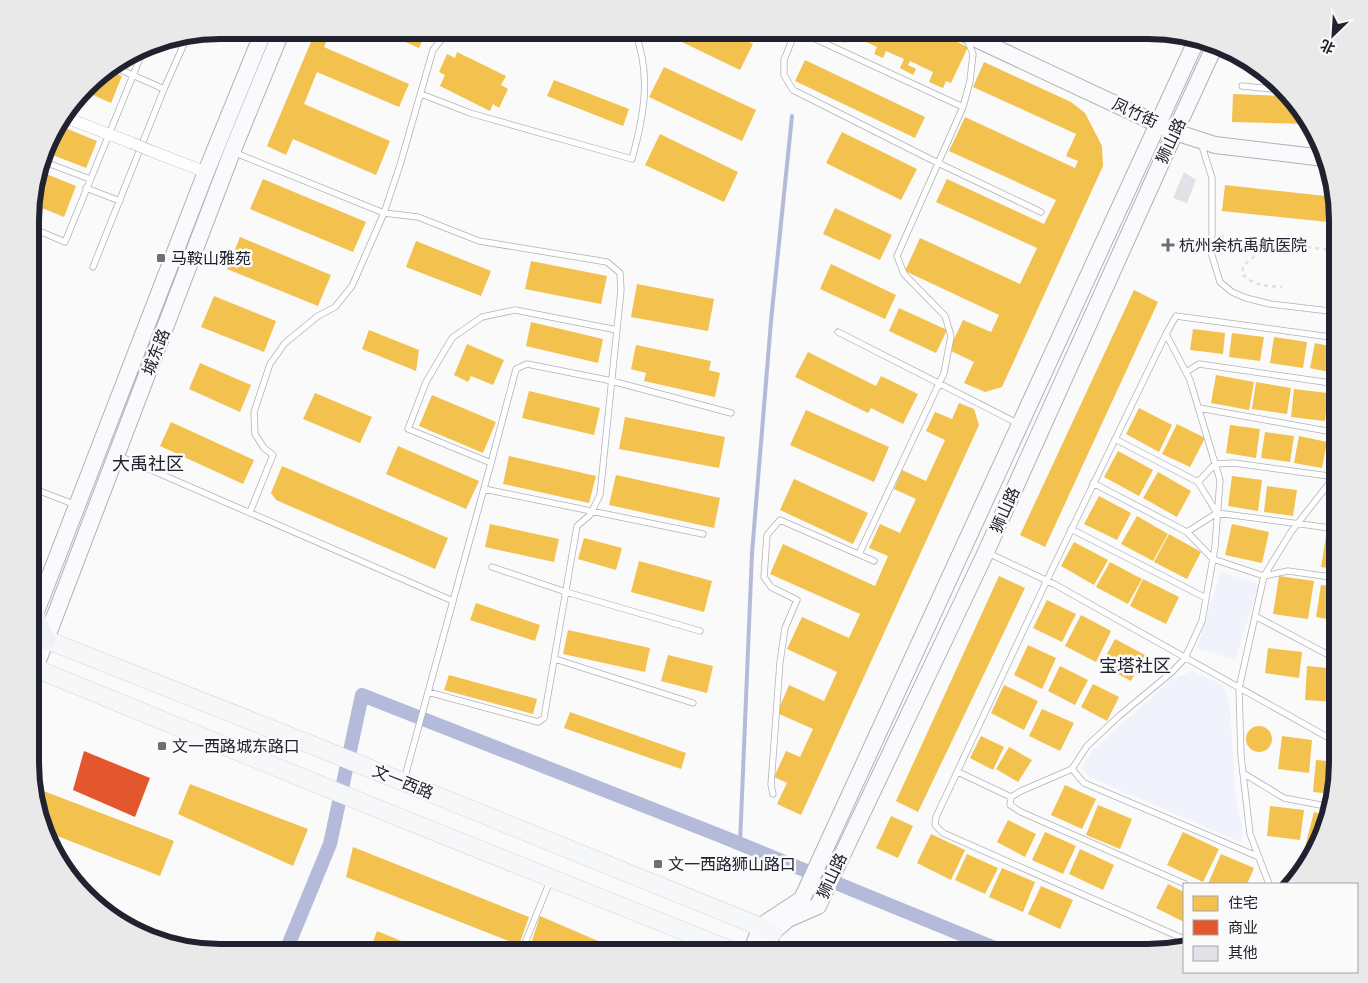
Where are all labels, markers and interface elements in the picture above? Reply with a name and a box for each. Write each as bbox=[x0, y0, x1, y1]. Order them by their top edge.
north arrow bbox=[1308, 10, 1358, 60]
text: 北 bbox=[1318, 37, 1337, 57]
street label: 凤竹街 bbox=[1110, 95, 1160, 131]
street label: 狮山路 bbox=[1153, 116, 1189, 166]
place label: 杭州余杭禹航医院 bbox=[1179, 237, 1307, 254]
marker: 杭州余杭禹航医院 bbox=[1161, 238, 1175, 252]
place label: 马鞍山雅苑 bbox=[171, 250, 251, 267]
marker: 马鞍山雅苑 bbox=[155, 252, 167, 264]
street label: 城东路 bbox=[139, 327, 173, 377]
district label: 大禹社区 bbox=[112, 454, 184, 474]
street label: 狮山路 bbox=[987, 485, 1023, 535]
district label: 宝塔社区 bbox=[1099, 656, 1171, 676]
place label: 文一西路城东路口 bbox=[172, 738, 300, 755]
marker: 文一西路城东路口 bbox=[156, 740, 168, 752]
street label: 文一西路 bbox=[370, 762, 436, 802]
street label: 狮山路 bbox=[814, 851, 850, 901]
place label: 文一西路狮山路口 bbox=[668, 856, 796, 873]
marker: 文一西路狮山路口 bbox=[652, 858, 664, 870]
legend bbox=[1183, 883, 1358, 973]
text: 住宅 bbox=[1228, 894, 1258, 911]
text: 商业 bbox=[1228, 919, 1258, 936]
text: 其他 bbox=[1228, 944, 1258, 961]

